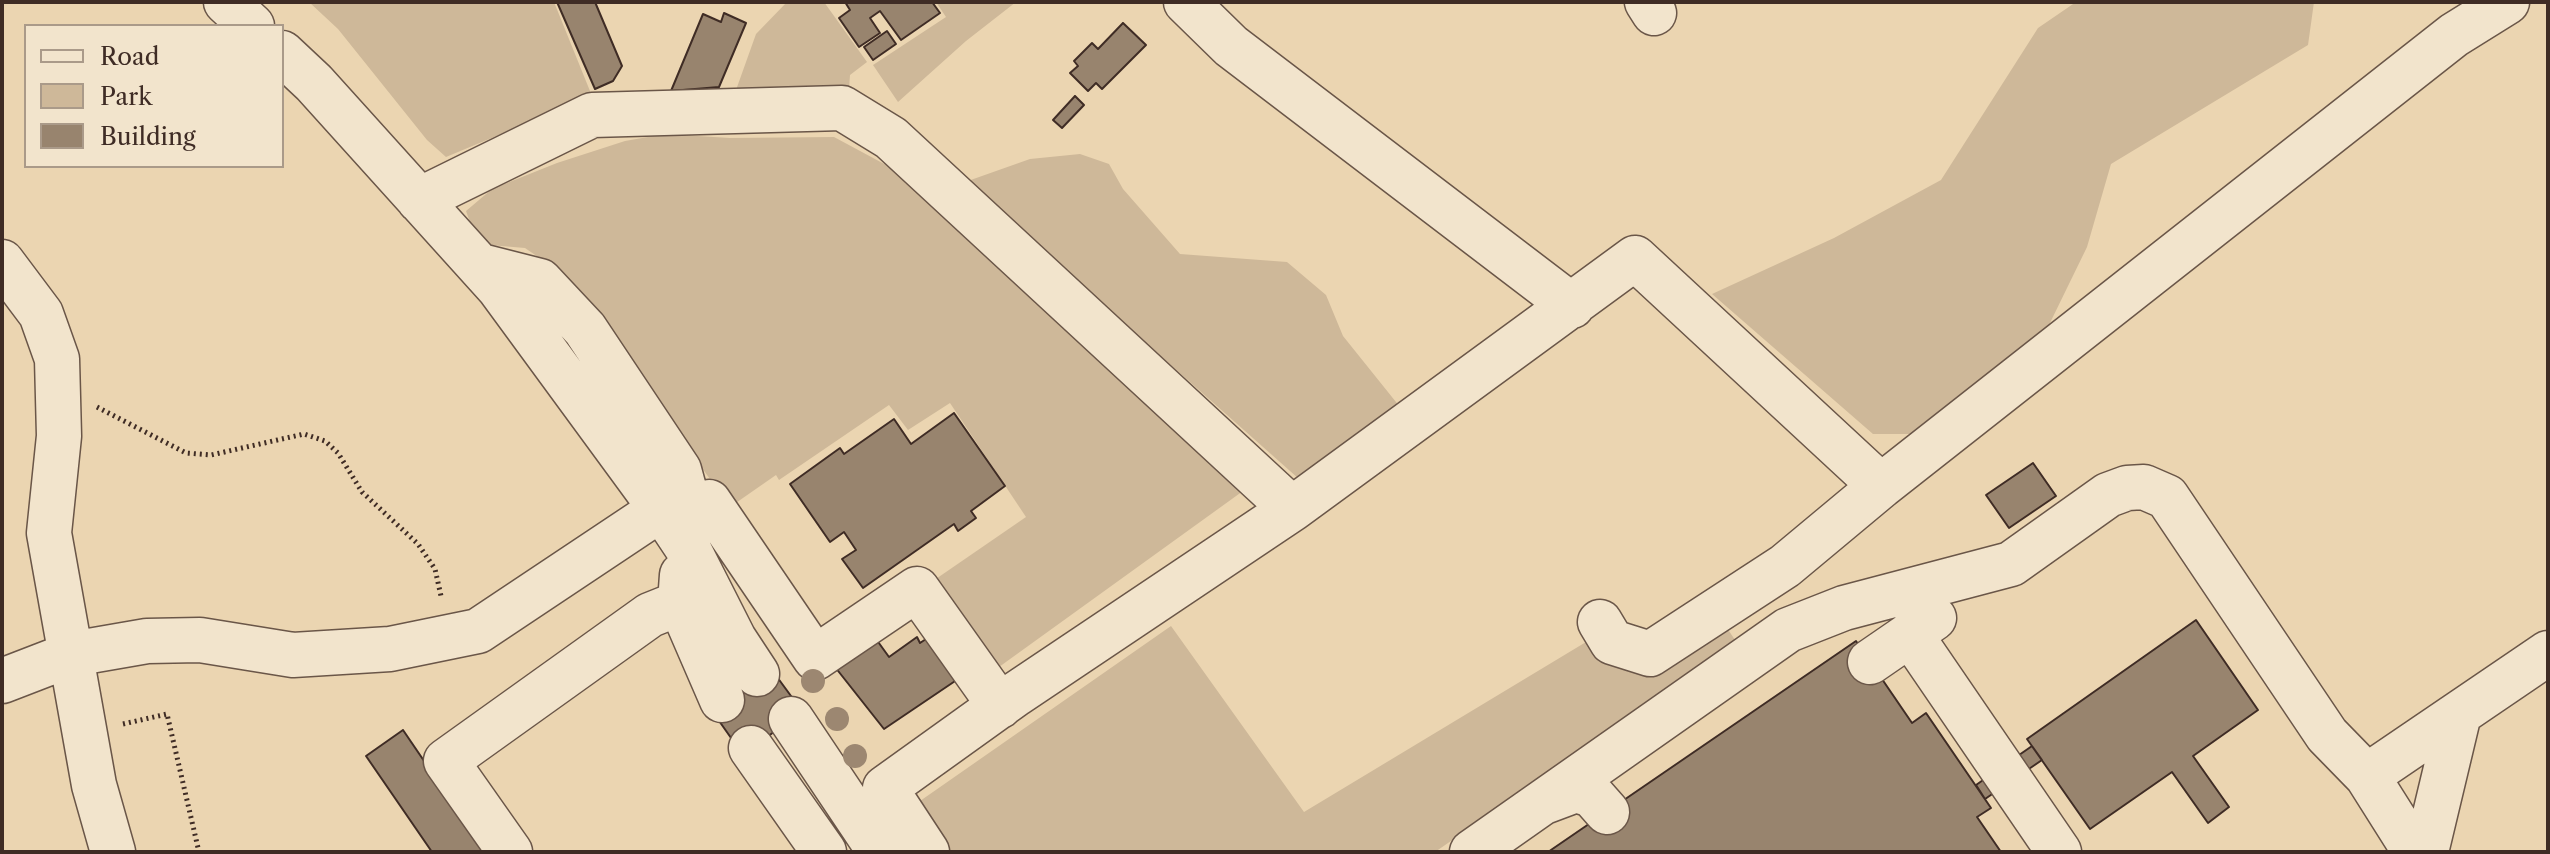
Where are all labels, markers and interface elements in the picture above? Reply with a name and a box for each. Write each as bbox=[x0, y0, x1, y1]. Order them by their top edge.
legend bbox=[24, 24, 284, 168]
text: Road bbox=[100, 42, 159, 71]
text: Park bbox=[100, 82, 152, 111]
text: Building bbox=[100, 122, 196, 151]

